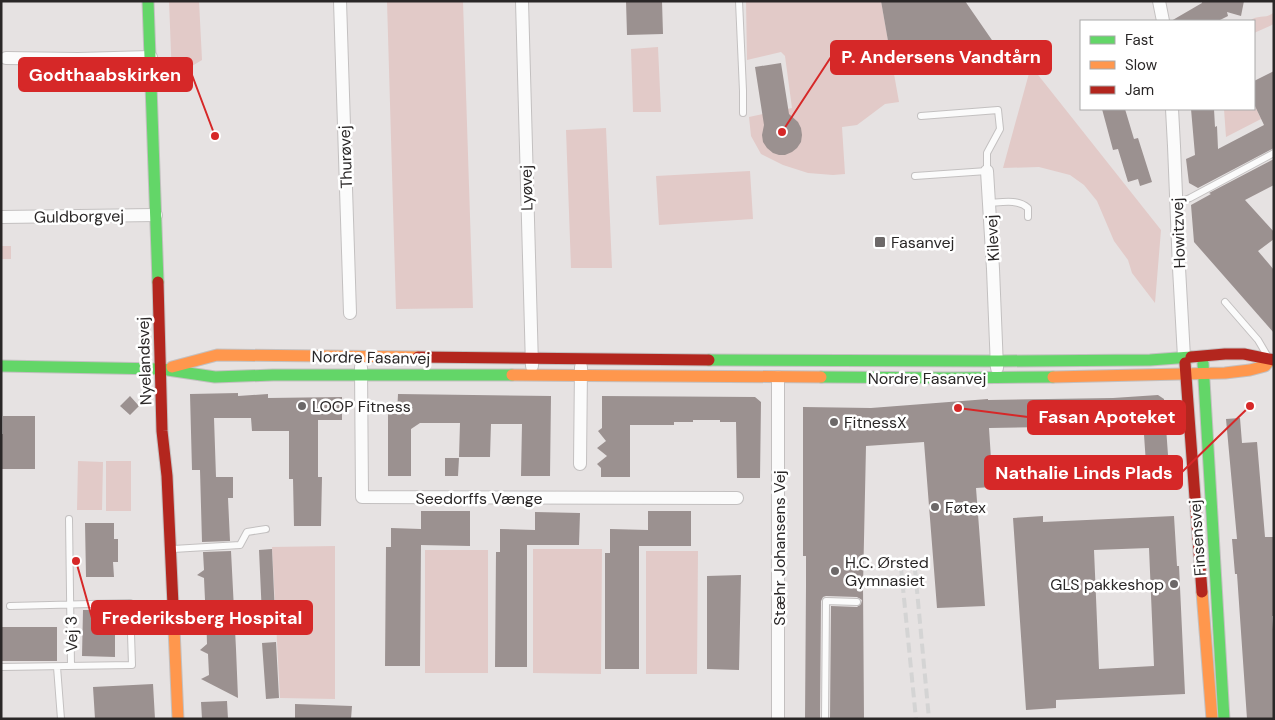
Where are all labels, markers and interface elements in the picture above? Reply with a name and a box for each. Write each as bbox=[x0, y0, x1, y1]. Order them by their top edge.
legend bbox=[1080, 20, 1255, 110]
text: Fast bbox=[1125, 30, 1154, 50]
callout: P. Andersens Vandtårn bbox=[831, 41, 1051, 74]
text: P. Andersens Vandtårn bbox=[841, 45, 1041, 69]
text: Slow bbox=[1125, 55, 1158, 75]
callout: Godthaabskirken bbox=[19, 58, 192, 91]
text: Godthaabskirken bbox=[29, 63, 181, 87]
text: Jam bbox=[1125, 80, 1154, 100]
street label: Thurøvej bbox=[334, 125, 357, 189]
street label: Lyøvej bbox=[516, 165, 537, 211]
street label: Howitzvej bbox=[1167, 197, 1190, 269]
street label: Guldborgvej bbox=[34, 205, 124, 228]
street label: Kilevej bbox=[981, 214, 1004, 262]
place label: Fasanvej bbox=[891, 232, 955, 253]
marker: Fasanvej bbox=[873, 235, 887, 249]
street label: Nyelandsvej bbox=[132, 316, 157, 406]
street label: Nordre Fasanvej bbox=[311, 346, 430, 369]
street label: Nordre Fasanvej bbox=[868, 368, 986, 389]
place label: LOOP Fitness bbox=[312, 396, 411, 417]
marker: LOOP Fitness bbox=[296, 400, 308, 412]
callout: Fasan Apoteket bbox=[1028, 401, 1185, 434]
text: Fasan Apoteket bbox=[1039, 405, 1175, 429]
place label: FitnessX bbox=[844, 412, 907, 433]
marker: FitnessX bbox=[828, 416, 840, 428]
callout: Nathalie Linds Plads bbox=[985, 456, 1182, 489]
text: Nathalie Linds Plads bbox=[995, 461, 1173, 485]
street label: Stæhr Johansens Vej bbox=[769, 470, 790, 626]
street label: Seedorffs Vænge bbox=[415, 488, 543, 509]
place label: Føtex bbox=[945, 497, 986, 518]
street label: Finsensvej bbox=[1184, 499, 1211, 577]
marker: Føtex bbox=[929, 501, 941, 513]
place label: H.C. Ørsted Gymnasiet bbox=[845, 552, 929, 591]
marker: H.C. Ørsted Gymnasiet bbox=[829, 565, 841, 577]
place label: GLS pakkeshop bbox=[1050, 574, 1164, 595]
marker: GLS pakkeshop bbox=[1168, 578, 1180, 590]
callout: Frederiksberg Hospital bbox=[92, 601, 312, 634]
text: Frederiksberg Hospital bbox=[102, 606, 302, 630]
street label: Vej 3 bbox=[61, 616, 82, 652]

